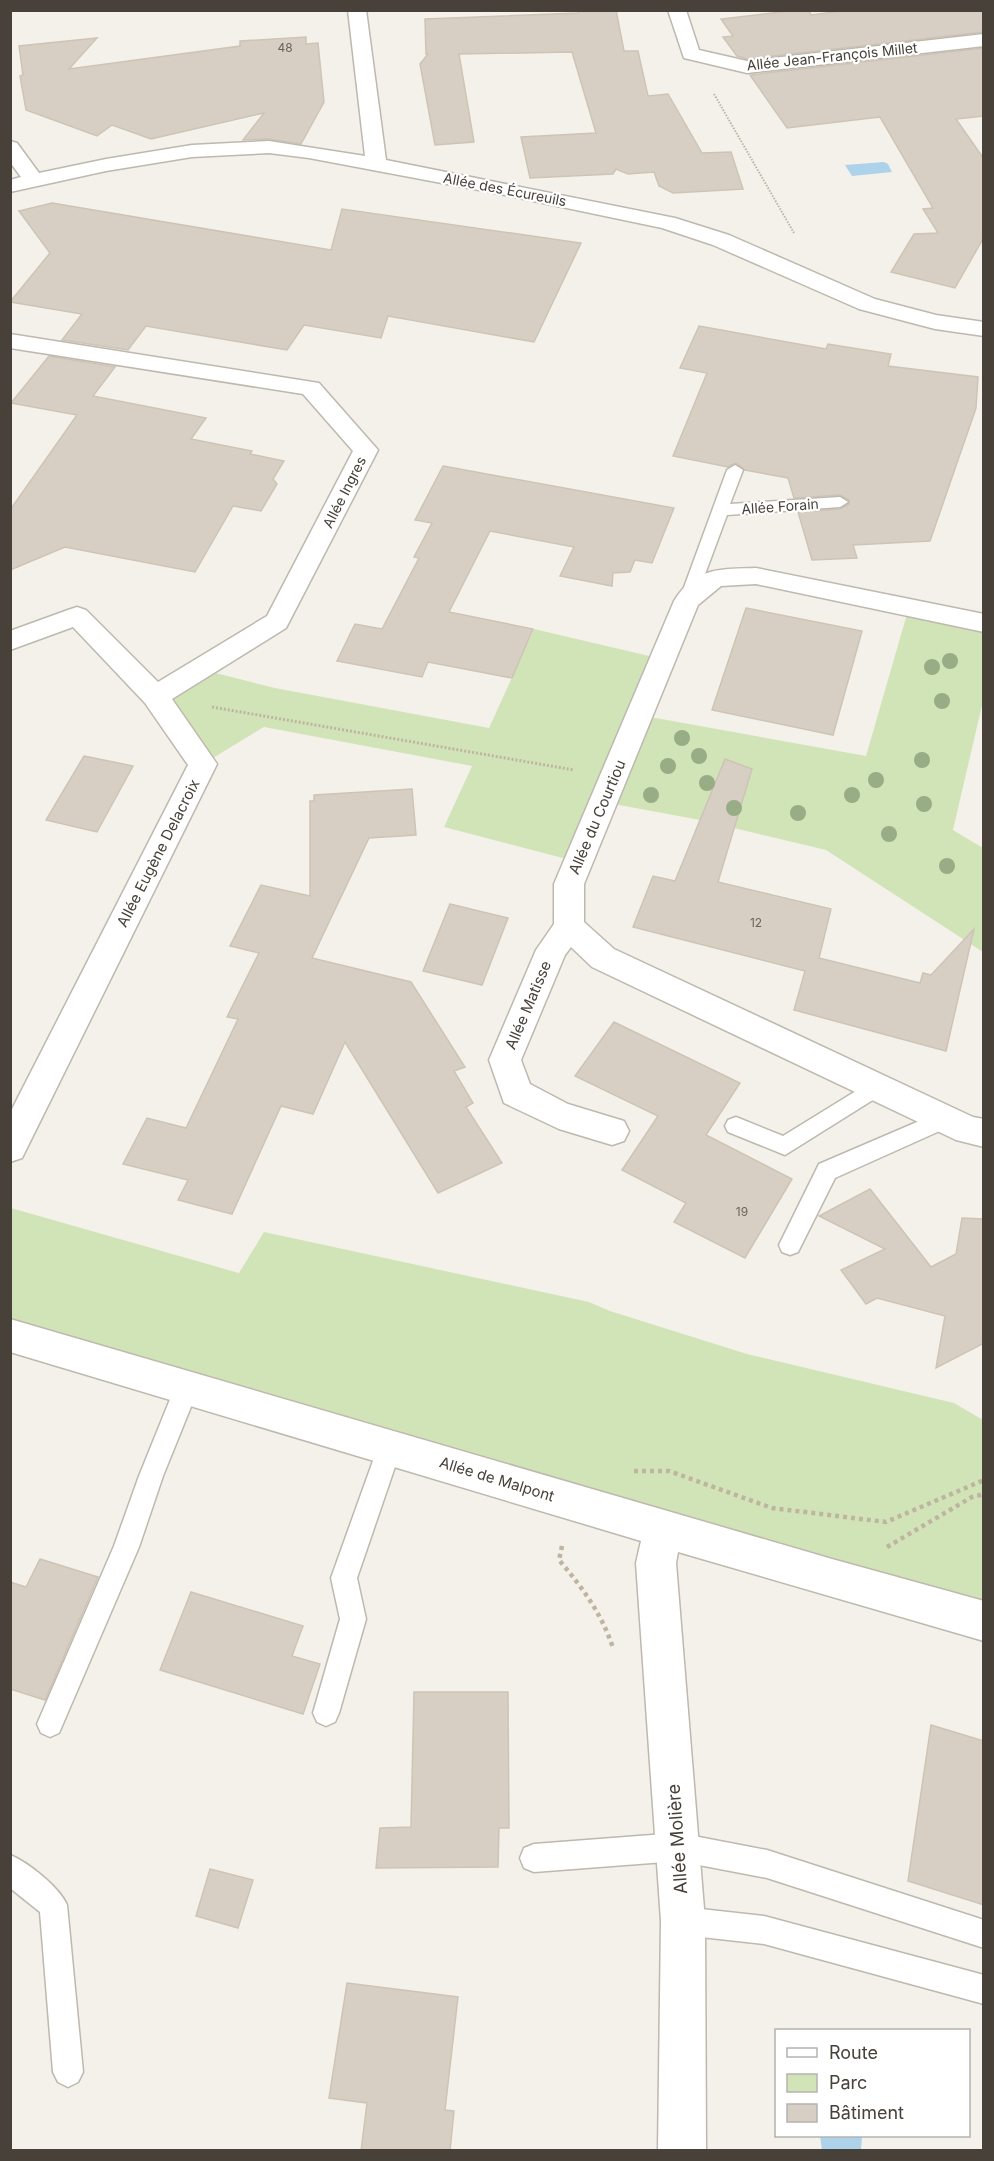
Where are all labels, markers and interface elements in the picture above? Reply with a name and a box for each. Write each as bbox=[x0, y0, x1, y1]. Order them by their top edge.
street label: Allée Jean-François Millet bbox=[746, 39, 919, 73]
house number: 48 bbox=[277, 40, 293, 55]
street label: Allée des Écureuils bbox=[442, 169, 568, 209]
street label: Allée Ingres bbox=[319, 453, 369, 531]
street label: Allée Forain bbox=[741, 495, 819, 517]
street label: Allée du Courtiou bbox=[564, 757, 630, 877]
street label: Allée Eugène Delacroix bbox=[112, 776, 204, 930]
house number: 12 bbox=[750, 915, 762, 930]
street label: Allée Matisse bbox=[501, 958, 555, 1052]
house number: 19 bbox=[736, 1204, 748, 1219]
street label: Allée de Malpont bbox=[437, 1453, 557, 1506]
street label: Allée Molière bbox=[663, 1783, 691, 1895]
legend bbox=[775, 2029, 970, 2137]
text: Route bbox=[829, 2042, 878, 2063]
text: Parc bbox=[829, 2072, 867, 2093]
text: Bâtiment bbox=[829, 2102, 904, 2123]

